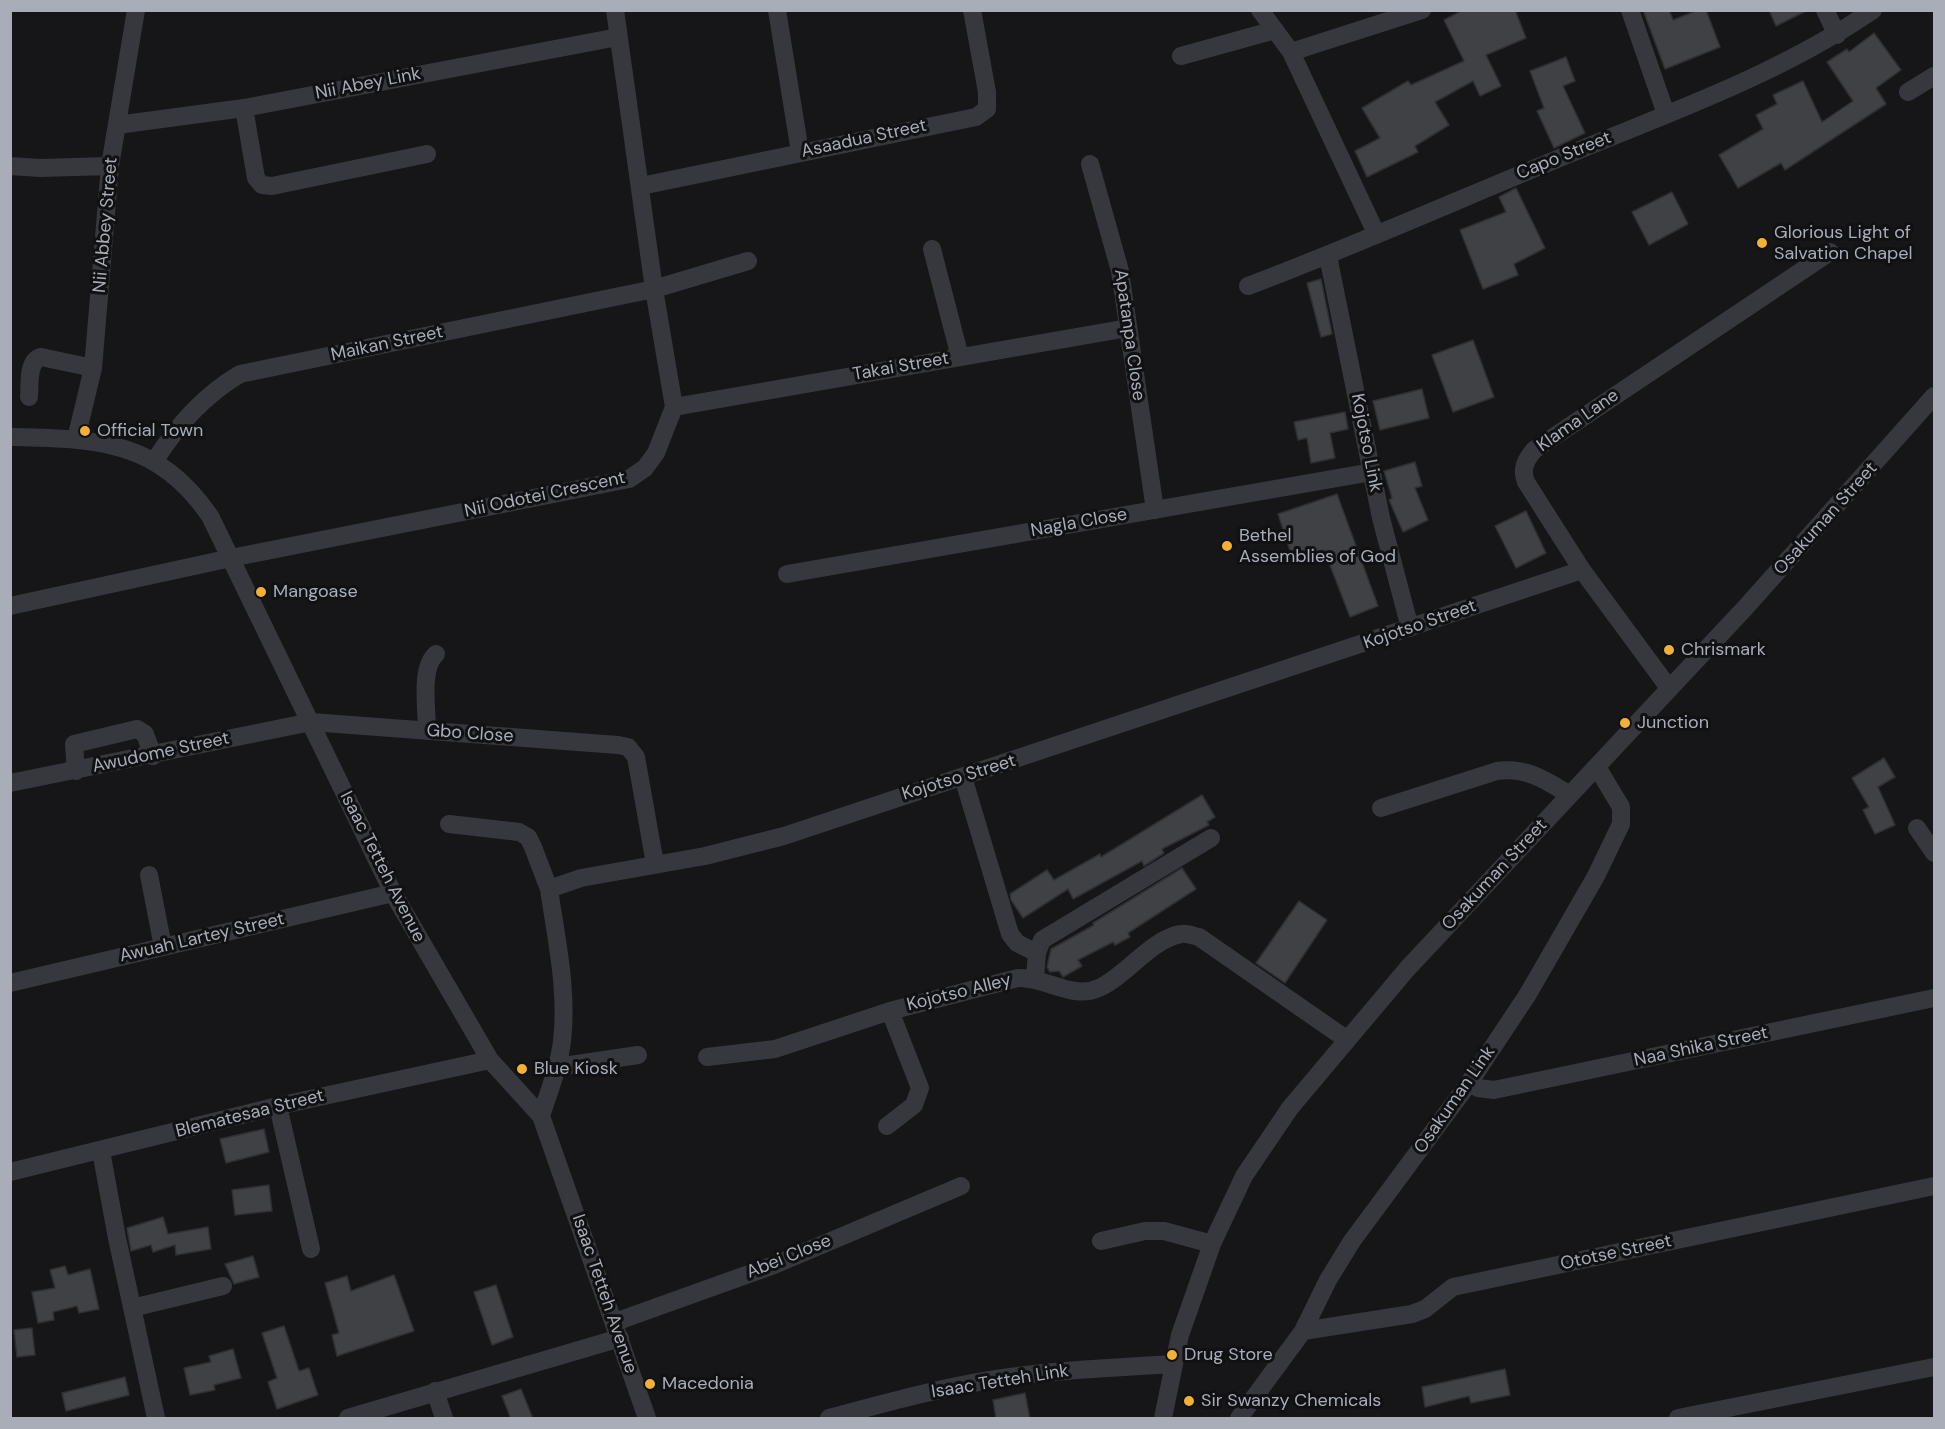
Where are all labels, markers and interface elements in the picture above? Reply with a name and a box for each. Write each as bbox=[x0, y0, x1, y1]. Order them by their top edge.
street label: Nii Abey Link bbox=[313, 63, 423, 105]
street label: Asaadua Street bbox=[799, 115, 929, 163]
street label: Capo Street bbox=[1513, 127, 1615, 185]
street label: Nii Abbey Street bbox=[89, 156, 123, 294]
place label: Glorious Light of Salvation Chapel bbox=[1774, 222, 1913, 264]
marker: Glorious Light of Salvation Chapel bbox=[1755, 236, 1769, 250]
street label: Apatanpa Close bbox=[1109, 268, 1149, 402]
street label: Maikan Street bbox=[329, 322, 445, 366]
street label: Takai Street bbox=[851, 348, 951, 386]
street label: Klama Lane bbox=[1533, 385, 1623, 457]
street label: Kojotso Link bbox=[1346, 392, 1386, 494]
place label: Official Town bbox=[97, 420, 203, 442]
marker: Official Town bbox=[78, 424, 92, 438]
street label: Osakuman Street bbox=[1770, 458, 1882, 580]
street label: Nii Odotei Crescent bbox=[463, 467, 627, 523]
street label: Nagla Close bbox=[1029, 504, 1129, 542]
place label: Bethel Assemblies of God bbox=[1239, 525, 1396, 568]
marker: Bethel Assemblies of God bbox=[1220, 539, 1234, 553]
place label: Mangoase bbox=[273, 581, 358, 603]
marker: Mangoase bbox=[254, 585, 268, 599]
street label: Kojotso Street bbox=[1361, 596, 1479, 654]
place label: Chrismark bbox=[1681, 639, 1766, 661]
marker: Chrismark bbox=[1662, 643, 1676, 657]
place label: Junction bbox=[1637, 712, 1709, 734]
marker: Junction bbox=[1618, 716, 1632, 730]
street label: Gbo Close bbox=[426, 720, 514, 748]
street label: Awudome Street bbox=[91, 728, 231, 778]
street label: Kojotso Street bbox=[899, 750, 1019, 806]
street label: Isaac Tetteh Avenue bbox=[335, 788, 429, 946]
street label: Osakuman Street bbox=[1438, 815, 1552, 935]
street label: Awuah Lartey Street bbox=[117, 909, 287, 967]
street label: Kojotso Alley bbox=[905, 970, 1013, 1016]
street label: Naa Shika Street bbox=[1632, 1022, 1770, 1072]
street label: Osakuman Link bbox=[1410, 1042, 1500, 1158]
place label: Blue Kiosk bbox=[534, 1058, 618, 1080]
marker: Blue Kiosk bbox=[515, 1062, 529, 1076]
street label: Blematesaa Street bbox=[174, 1085, 326, 1143]
street label: Isaac Tetteh Avenue bbox=[567, 1212, 641, 1376]
street label: Abei Close bbox=[744, 1230, 834, 1284]
street label: Ototse Street bbox=[1558, 1231, 1674, 1275]
place label: Drug Store bbox=[1184, 1344, 1273, 1366]
marker: Drug Store bbox=[1165, 1348, 1179, 1362]
street label: Isaac Tetteh Link bbox=[930, 1360, 1070, 1404]
place label: Macedonia bbox=[662, 1373, 754, 1395]
marker: Macedonia bbox=[643, 1377, 657, 1391]
place label: Sir Swanzy Chemicals bbox=[1201, 1390, 1381, 1412]
marker: Sir Swanzy Chemicals bbox=[1182, 1394, 1196, 1408]

